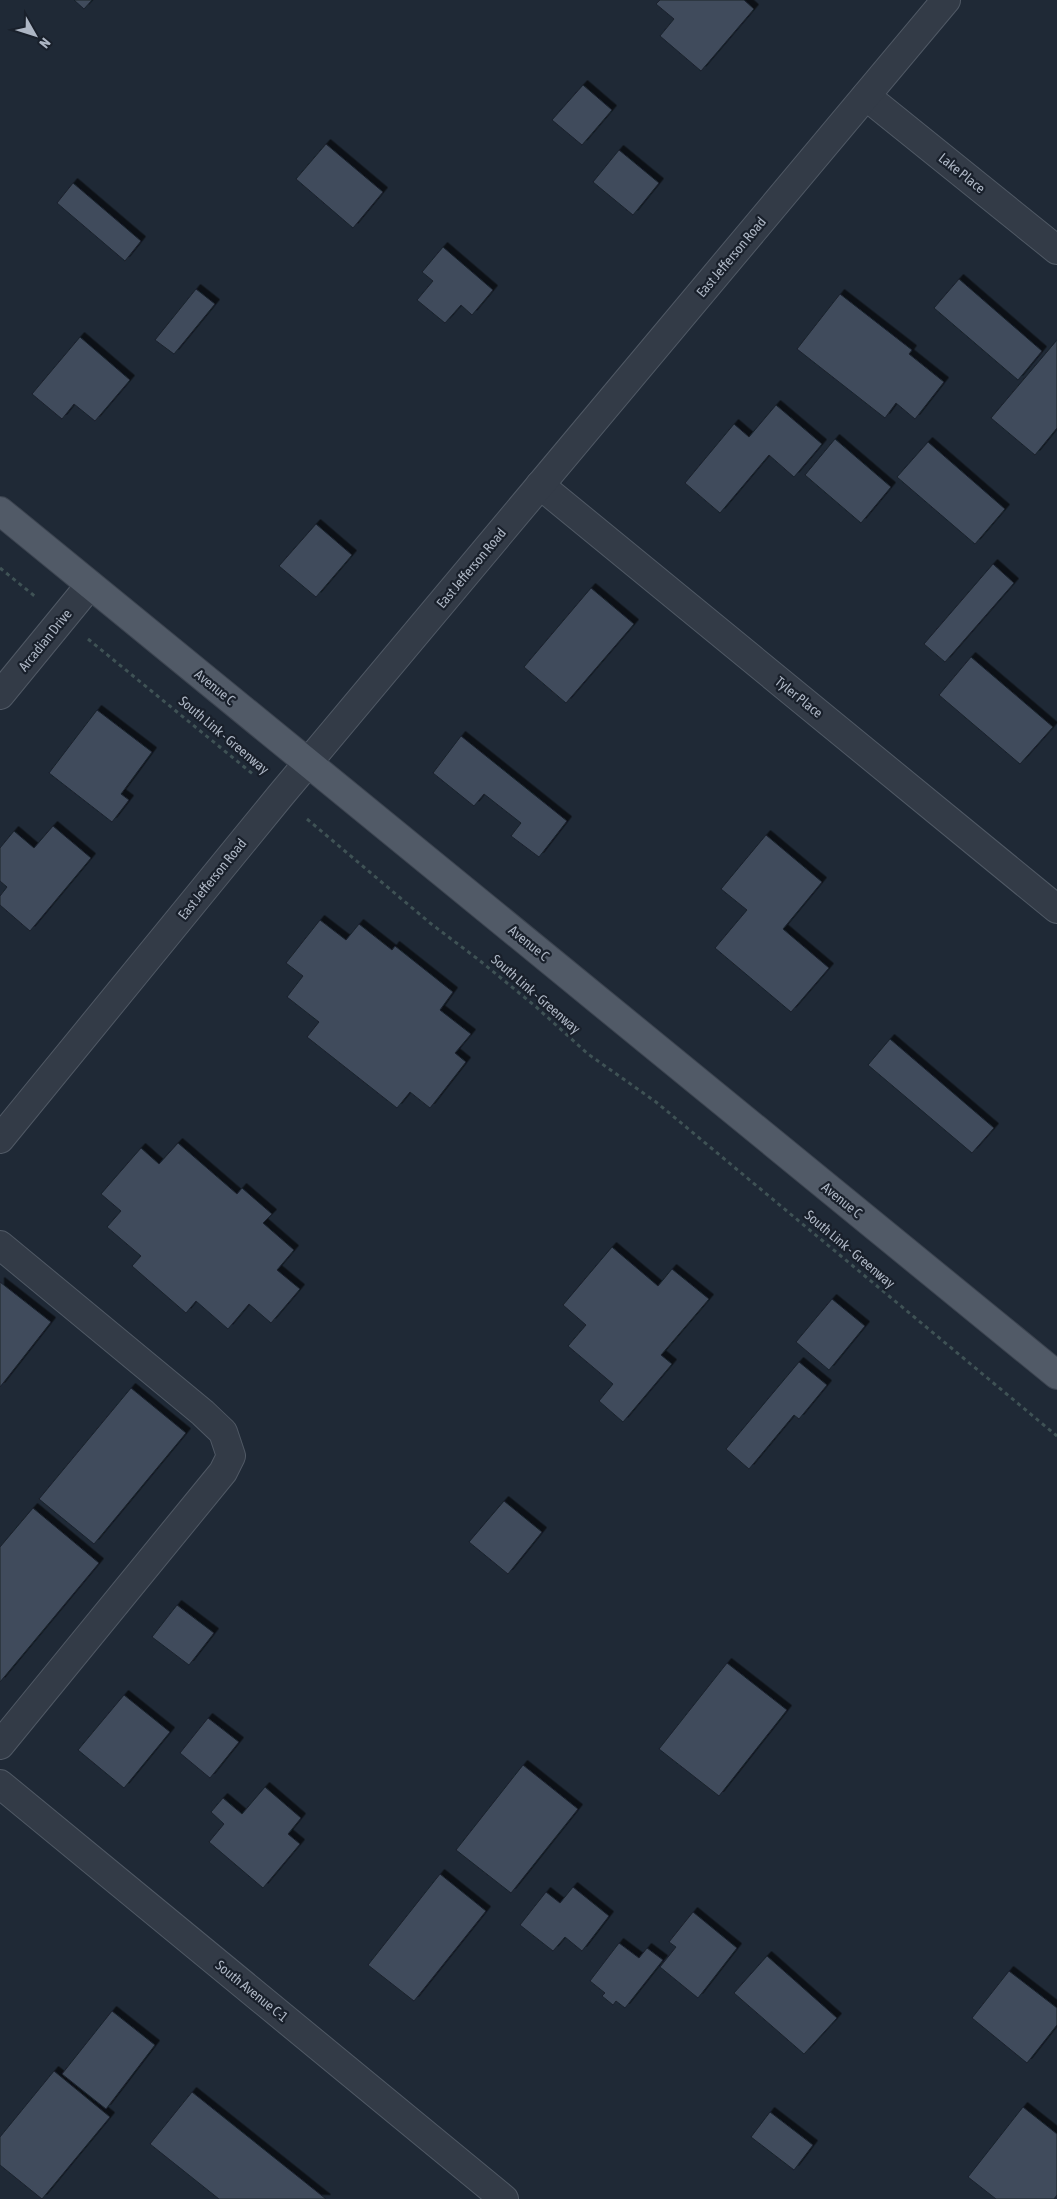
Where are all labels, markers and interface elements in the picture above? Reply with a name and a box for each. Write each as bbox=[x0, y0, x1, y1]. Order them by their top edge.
north arrow bbox=[10, 10, 60, 60]
text: N bbox=[36, 35, 54, 51]
street label: Lake Place bbox=[936, 150, 988, 196]
street label: East Jefferson Road bbox=[693, 214, 769, 300]
street label: East Jefferson Road bbox=[433, 525, 509, 611]
street label: Arcadian Drive bbox=[15, 606, 75, 674]
street label: Avenue C bbox=[192, 666, 239, 708]
street label: Tyler Place bbox=[772, 673, 826, 721]
street label: South Link - Greenway bbox=[176, 693, 272, 777]
street label: East Jefferson Road bbox=[175, 835, 249, 923]
street label: Avenue C bbox=[506, 922, 553, 964]
street label: South Link - Greenway bbox=[488, 951, 584, 1037]
street label: Avenue C bbox=[819, 1179, 866, 1221]
street label: South Link - Greenway bbox=[802, 1207, 898, 1291]
street label: South Avenue C-1 bbox=[213, 1957, 291, 2025]

